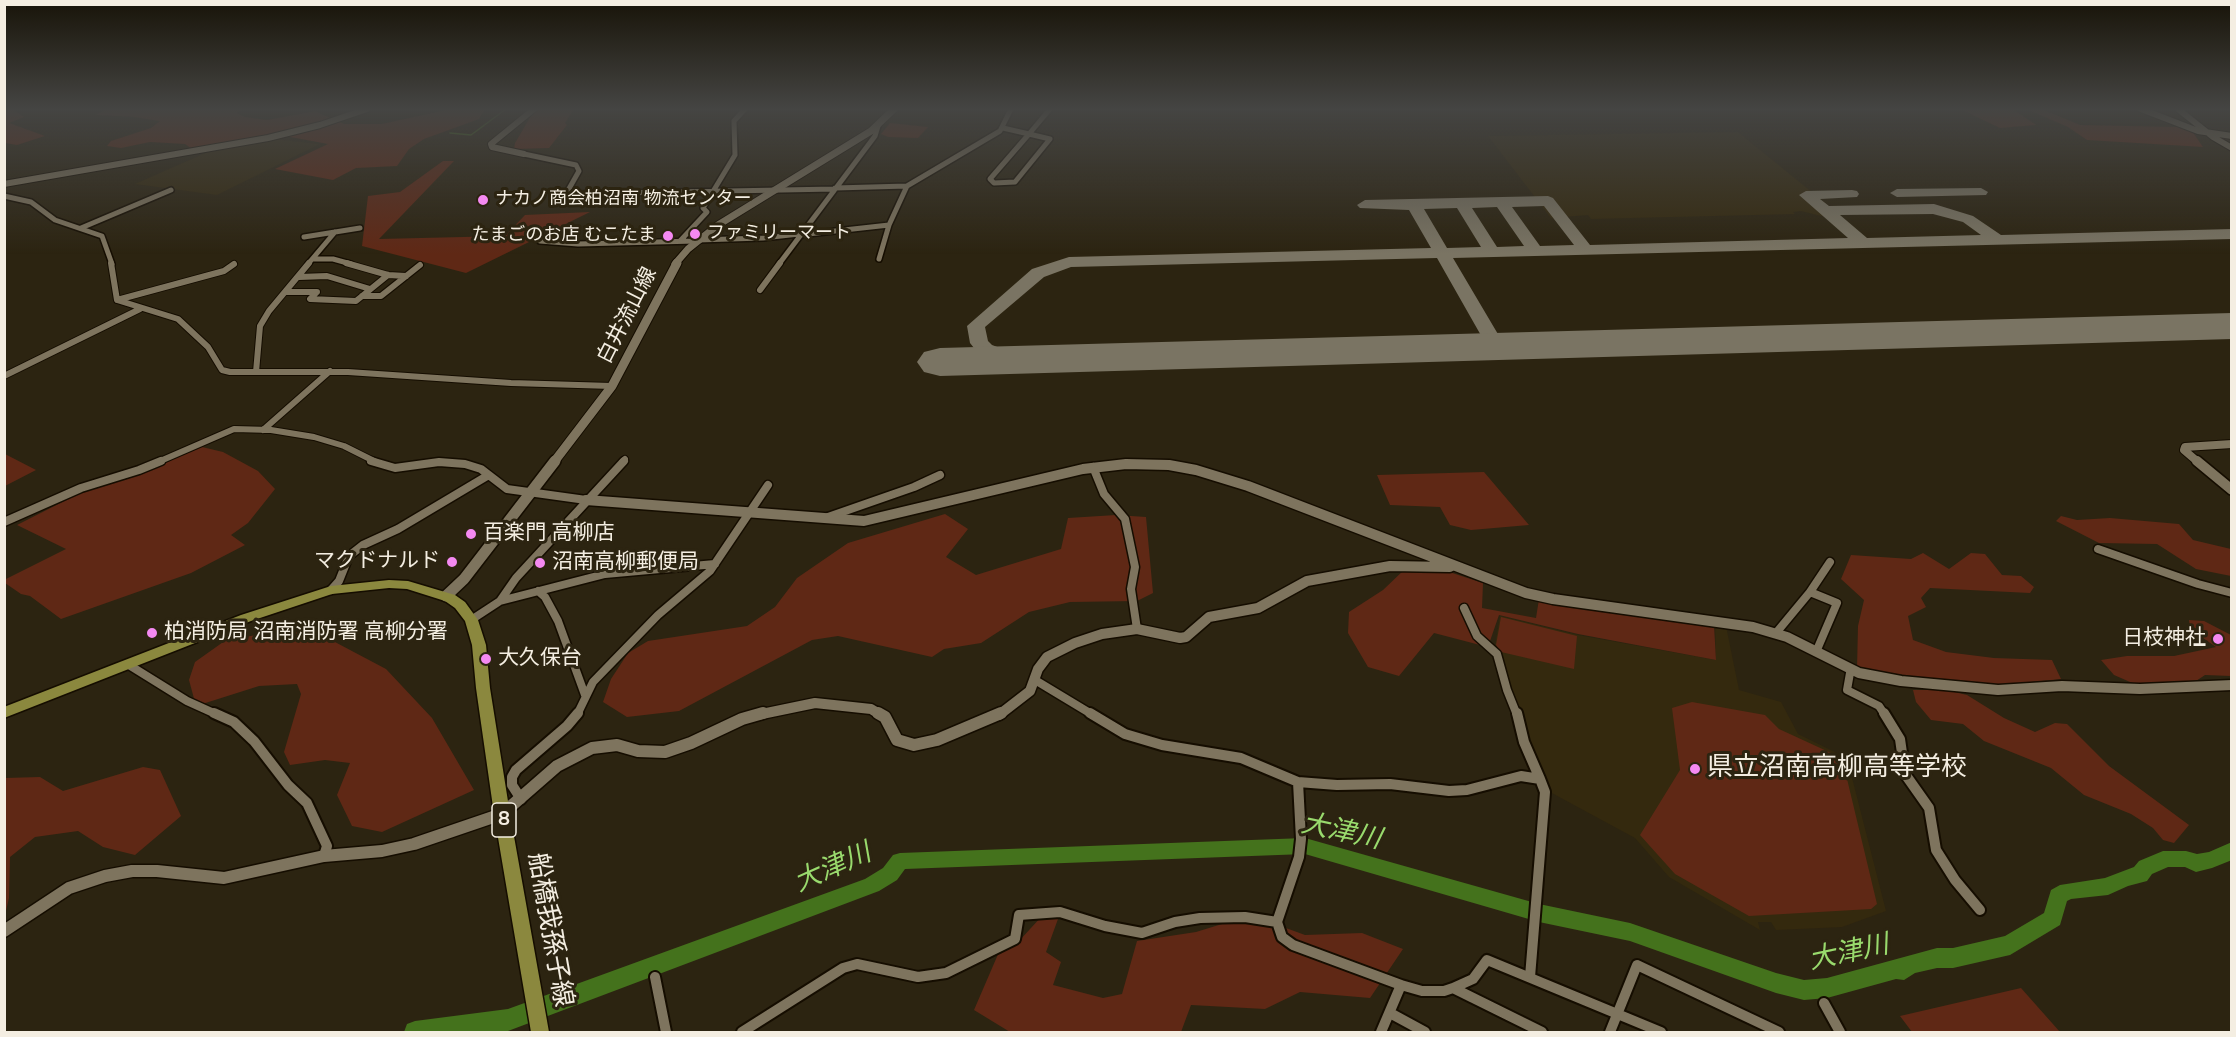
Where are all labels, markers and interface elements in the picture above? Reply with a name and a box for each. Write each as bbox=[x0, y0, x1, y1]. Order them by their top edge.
place label: ナカノ商会柏沼南 物流センター bbox=[495, 189, 752, 211]
marker: ナカノ商会柏沼南 物流センター bbox=[476, 193, 490, 207]
place label: ファミリーマート bbox=[707, 223, 851, 245]
place label: たまごのお店 むこたま bbox=[471, 225, 656, 247]
marker: ファミリーマート bbox=[688, 227, 702, 241]
marker: たまごのお店 むこたま bbox=[661, 229, 675, 243]
street label: 白井流山線 bbox=[593, 264, 663, 368]
place label: 百楽門 高柳店 bbox=[483, 521, 614, 547]
marker: 百楽門 高柳店 bbox=[464, 527, 478, 541]
place label: マクドナルド bbox=[314, 549, 440, 575]
place label: 沼南高柳郵便局 bbox=[552, 550, 699, 576]
marker: マクドナルド bbox=[445, 555, 459, 569]
marker: 沼南高柳郵便局 bbox=[533, 556, 547, 570]
place label: 柏消防局 沼南消防署 高柳分署 bbox=[164, 620, 448, 646]
marker: 柏消防局 沼南消防署 高柳分署 bbox=[145, 626, 159, 640]
place label: 日枝神社 bbox=[2122, 626, 2206, 652]
marker: 日枝神社 bbox=[2211, 632, 2225, 646]
place label: 大久保台 bbox=[498, 646, 582, 672]
marker: 大久保台 bbox=[479, 652, 493, 666]
place label: 県立沼南高柳高等学校 bbox=[1707, 753, 1967, 785]
marker: 県立沼南高柳高等学校 bbox=[1688, 762, 1702, 776]
road number: 8 bbox=[492, 803, 516, 837]
water label: 大津川 bbox=[1298, 809, 1384, 857]
water label: 大津川 bbox=[789, 838, 877, 900]
street label: 船橋我孫子線 bbox=[520, 850, 578, 1010]
water label: 大津川 bbox=[1806, 930, 1892, 978]

